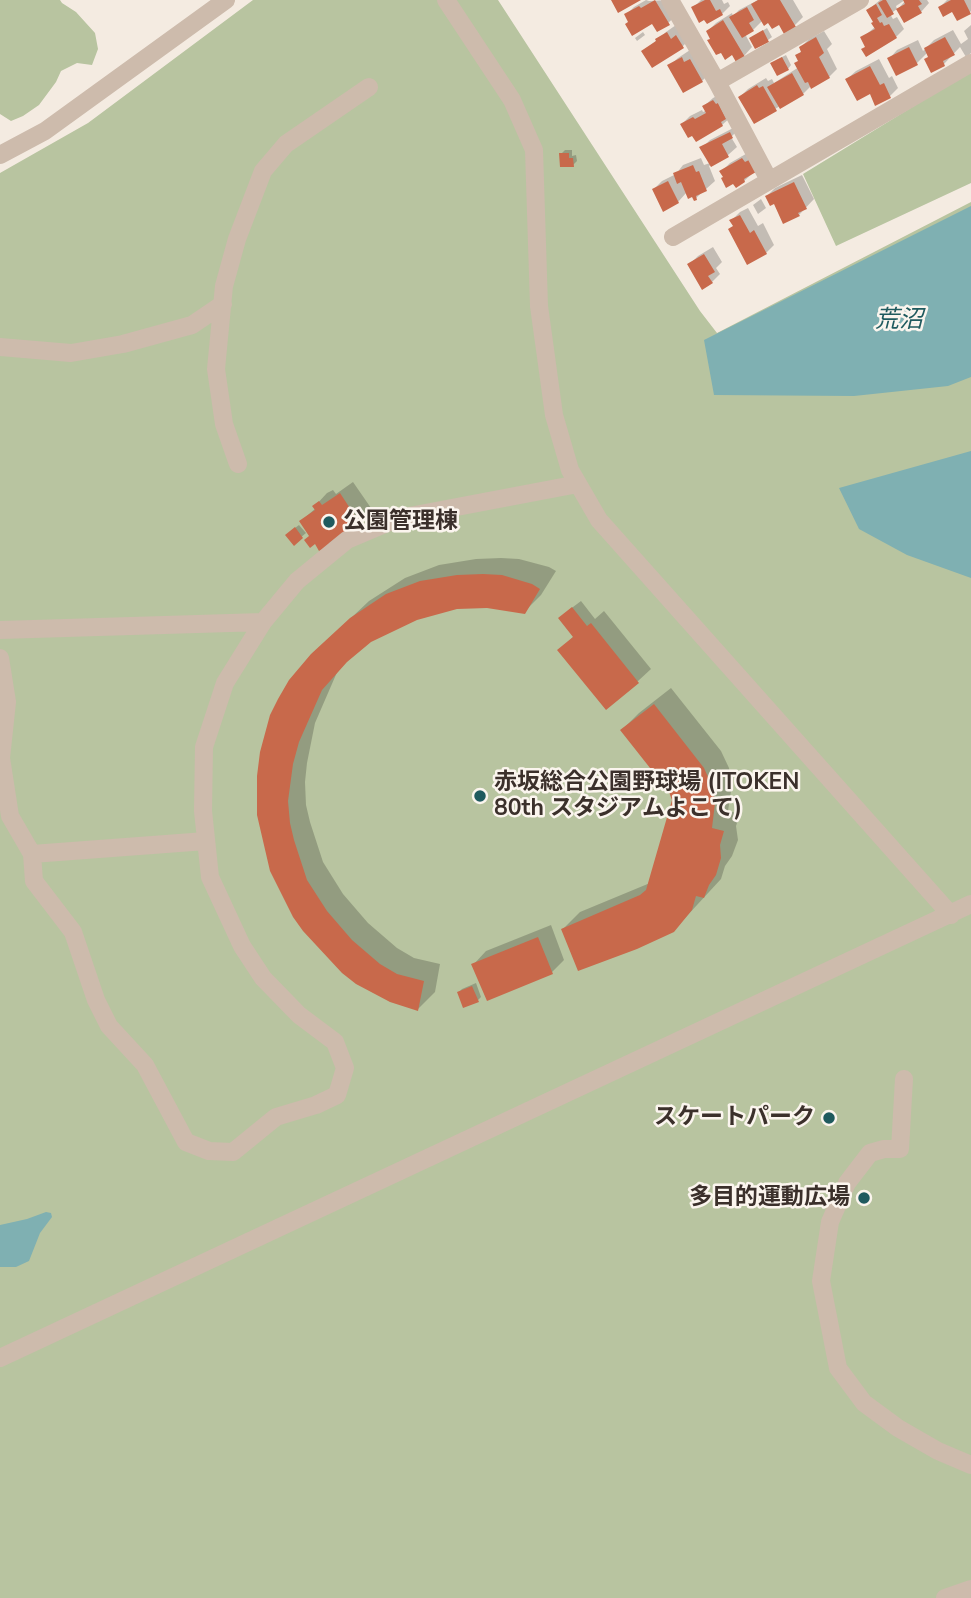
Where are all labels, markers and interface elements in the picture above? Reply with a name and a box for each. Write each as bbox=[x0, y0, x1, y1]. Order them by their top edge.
water label: 荒沼 bbox=[875, 307, 923, 335]
place label: 公園管理棟 bbox=[343, 508, 458, 536]
marker: 公園管理棟 bbox=[321, 514, 337, 530]
place label: 赤坂総合公園野球場 (ITOKEN 80th スタジアムよこて) bbox=[494, 769, 799, 823]
marker: 赤坂総合公園野球場 (ITOKEN 80th スタジアムよこて) bbox=[472, 788, 488, 804]
place label: スケートパーク bbox=[654, 1104, 815, 1132]
marker: スケートパーク bbox=[821, 1110, 837, 1126]
place label: 多目的運動広場 bbox=[689, 1184, 850, 1212]
marker: 多目的運動広場 bbox=[856, 1190, 872, 1206]

